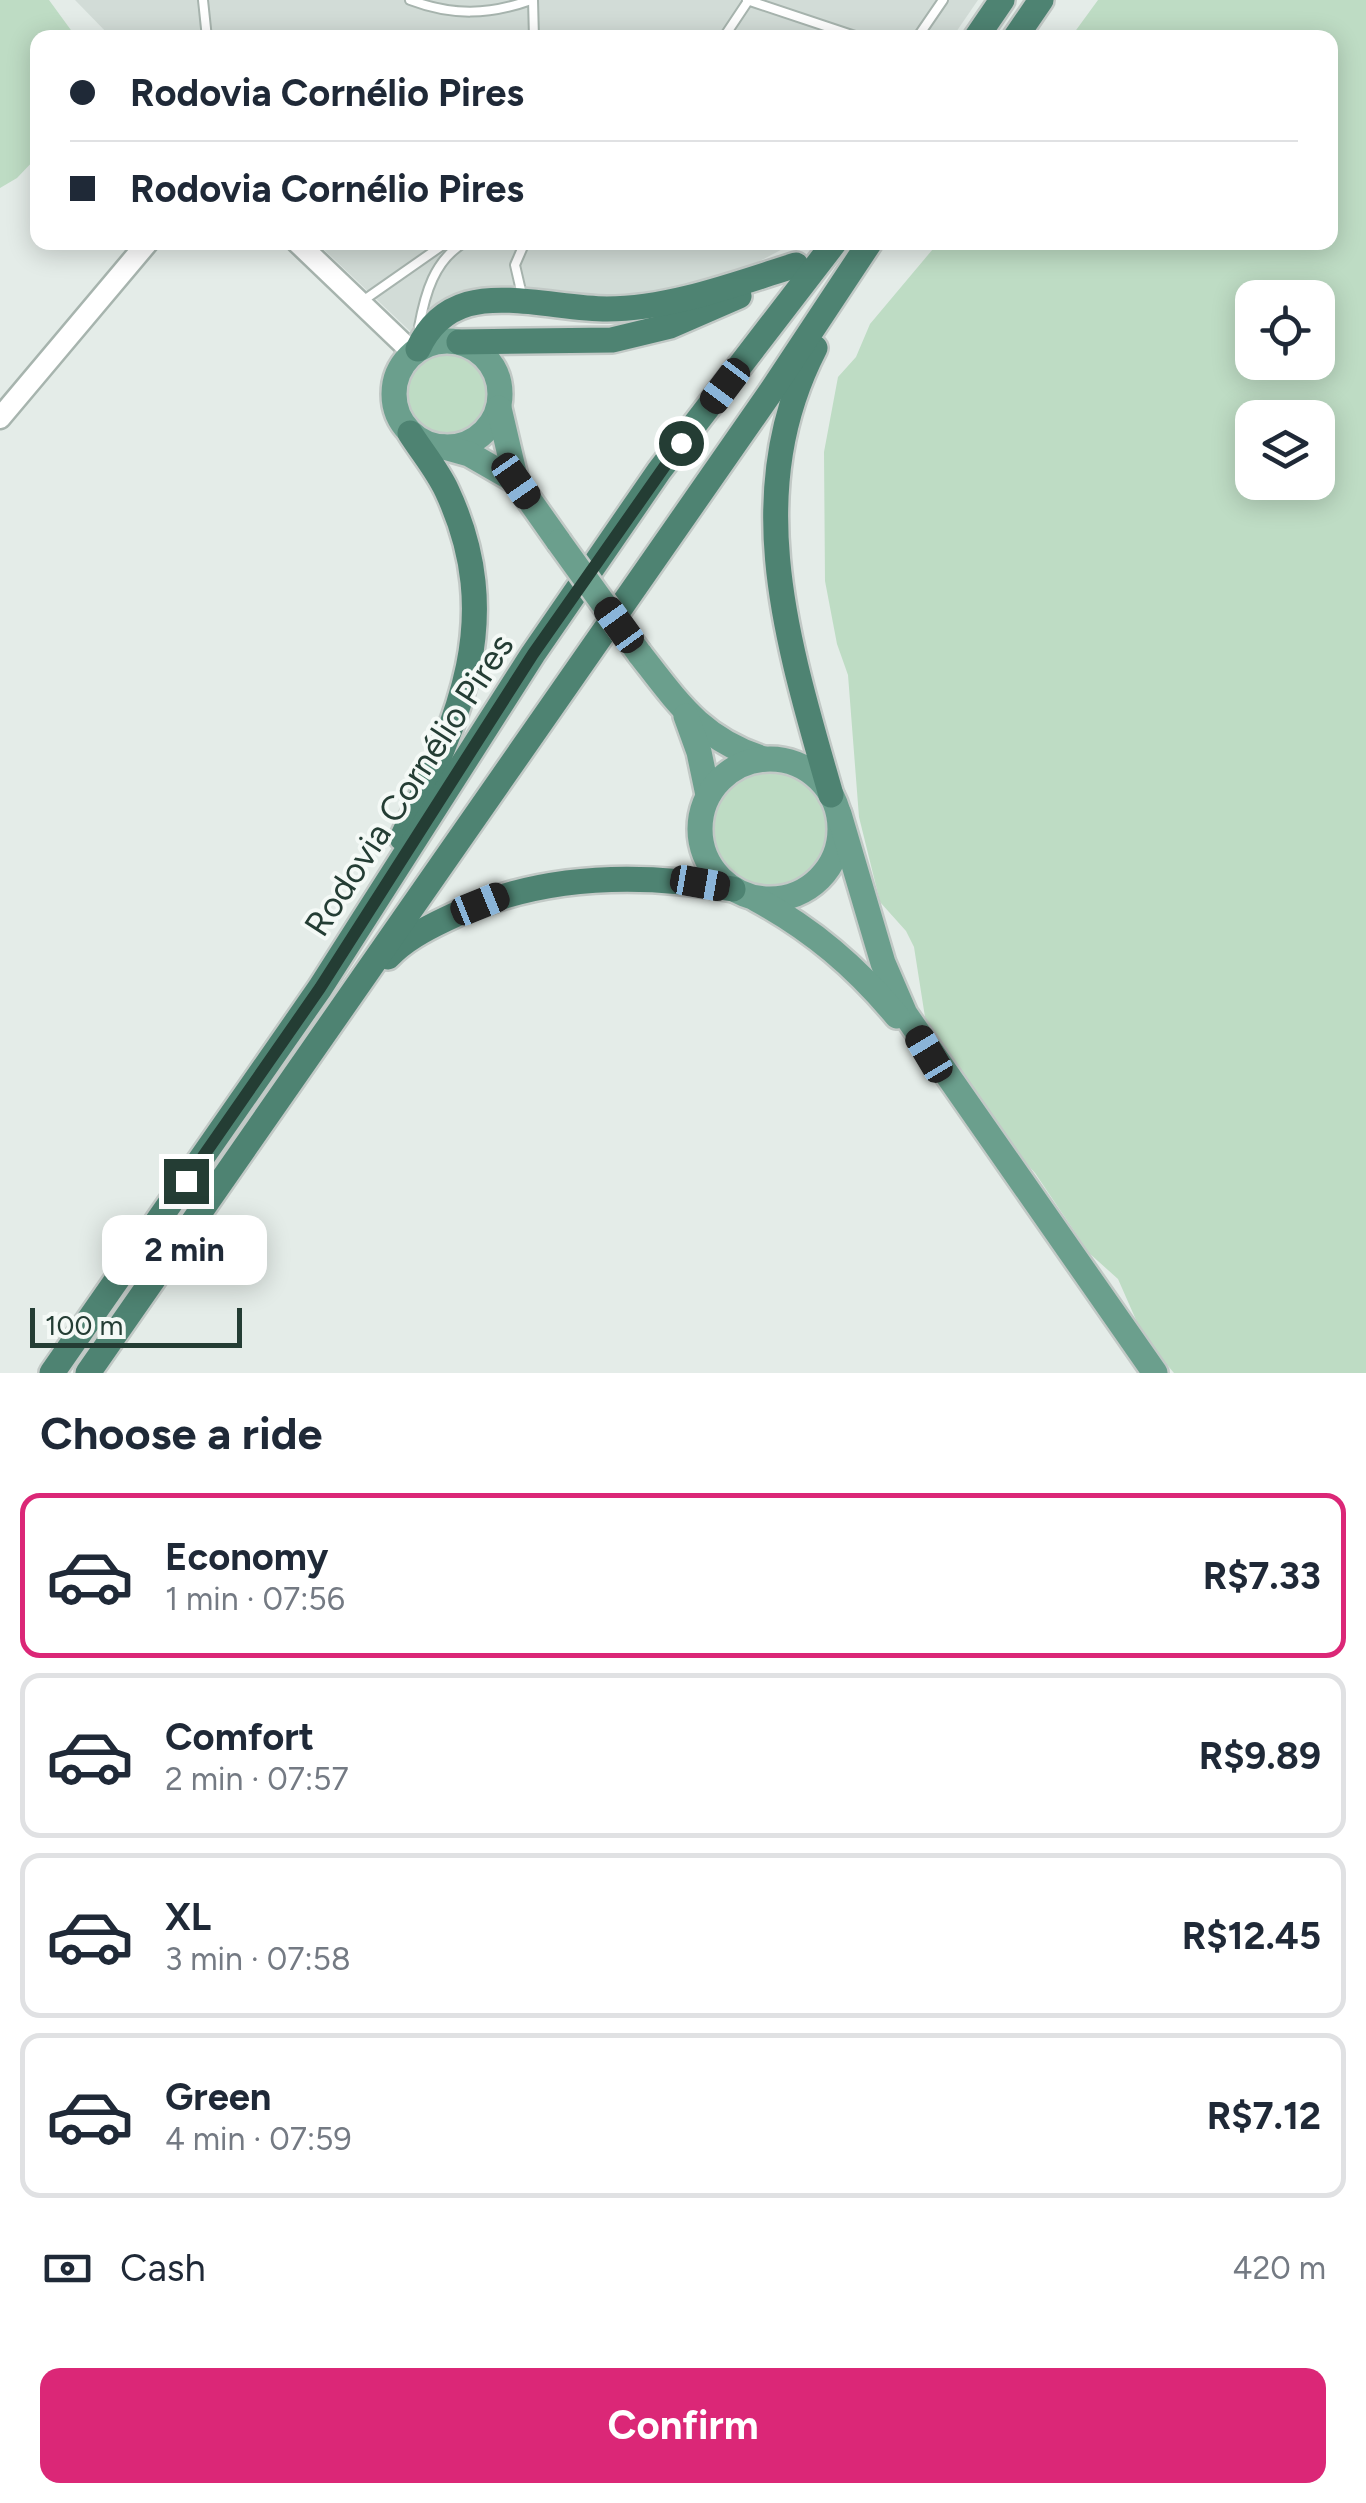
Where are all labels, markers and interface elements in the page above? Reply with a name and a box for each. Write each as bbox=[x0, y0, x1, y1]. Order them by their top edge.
text: Rodovia Cornélio Pires bbox=[130, 70, 524, 116]
text: Rodovia Cornélio Pires bbox=[130, 166, 524, 212]
map controls bbox=[1235, 280, 1335, 500]
button: locate bbox=[1235, 280, 1335, 380]
car bbox=[695, 353, 755, 419]
button: layers bbox=[1235, 400, 1335, 500]
route start bbox=[659, 421, 704, 466]
car bbox=[487, 448, 545, 514]
car bbox=[589, 592, 649, 658]
street label: Rodovia Cornélio Pires bbox=[296, 626, 522, 944]
car bbox=[668, 863, 732, 903]
car bbox=[447, 879, 513, 929]
car bbox=[901, 1021, 957, 1087]
route end bbox=[164, 1159, 209, 1204]
callout: 2 min bbox=[104, 1216, 268, 1286]
text: 2 min bbox=[144, 1231, 225, 1269]
scale bar bbox=[30, 1303, 242, 1348]
text: 100 m bbox=[45, 1308, 123, 1342]
text: Choose a ride bbox=[40, 1406, 322, 1460]
icon: car bbox=[45, 1531, 135, 1621]
text: Economy bbox=[165, 1534, 328, 1580]
text: R$7.33 bbox=[1203, 1553, 1321, 1599]
text: 1 min · 07:56 bbox=[165, 1580, 345, 1618]
icon: car bbox=[45, 1711, 135, 1801]
text: Comfort bbox=[165, 1714, 314, 1760]
text: R$9.89 bbox=[1199, 1733, 1321, 1779]
text: 2 min · 07:57 bbox=[165, 1760, 349, 1798]
icon: car bbox=[45, 1891, 135, 1981]
text: XL bbox=[165, 1894, 211, 1940]
text: R$12.45 bbox=[1182, 1913, 1321, 1959]
text: 3 min · 07:58 bbox=[165, 1940, 351, 1978]
icon: car bbox=[45, 2071, 135, 2161]
text: Green bbox=[165, 2074, 271, 2120]
text: R$7.12 bbox=[1207, 2093, 1321, 2139]
text: 4 min · 07:59 bbox=[165, 2120, 352, 2158]
icon: cash bbox=[40, 2241, 95, 2296]
text: Cash bbox=[120, 2245, 206, 2291]
text: 420 m bbox=[1233, 2249, 1326, 2287]
button: Confirm bbox=[40, 2368, 1326, 2483]

